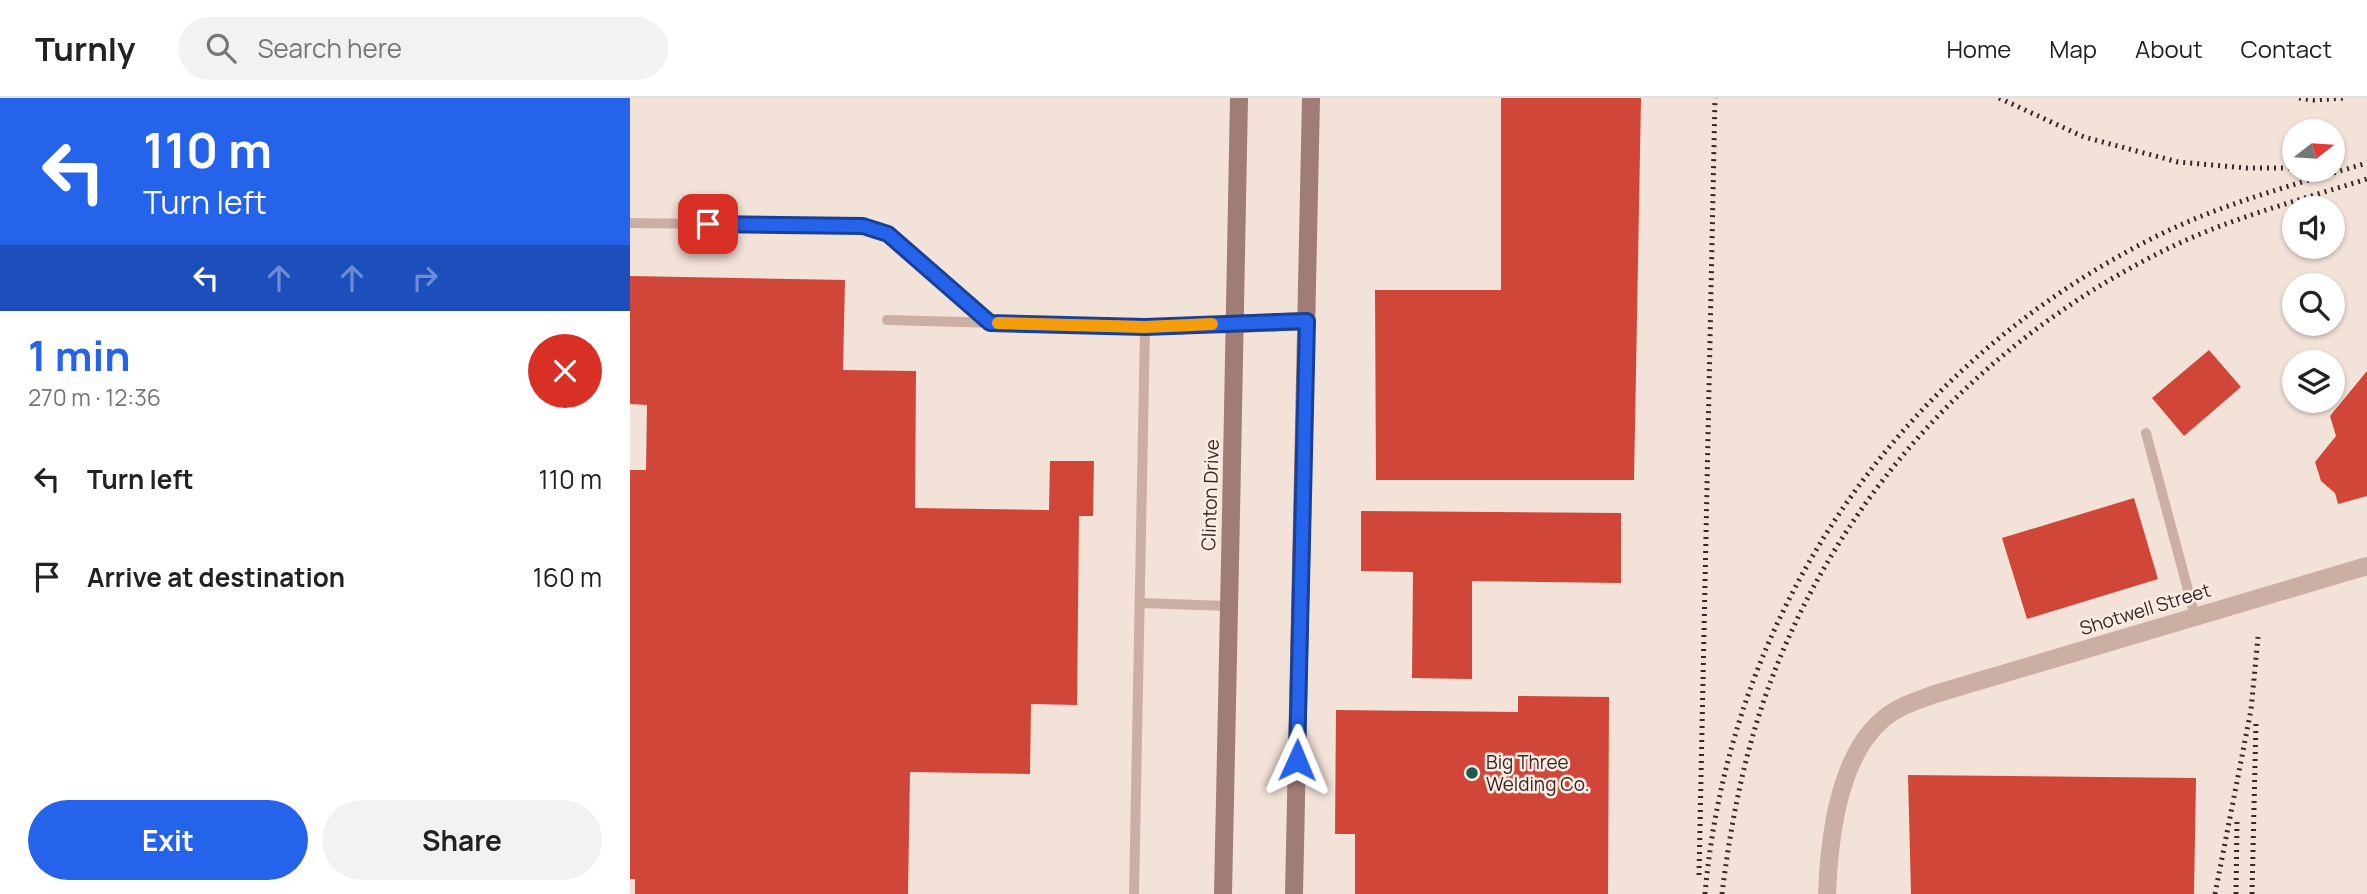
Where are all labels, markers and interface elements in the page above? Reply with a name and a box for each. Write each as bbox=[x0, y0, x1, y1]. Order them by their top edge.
search box bbox=[178, 17, 668, 80]
text: Turnly bbox=[35, 26, 136, 71]
icon: search bbox=[202, 29, 240, 67]
text: Search here bbox=[258, 30, 402, 66]
text: Home bbox=[1946, 32, 2011, 65]
text: Map bbox=[2049, 32, 2097, 65]
text: About bbox=[2135, 32, 2203, 65]
text: Contact bbox=[2241, 32, 2332, 65]
text: 110 m bbox=[143, 116, 272, 183]
north arrow bbox=[2282, 119, 2345, 182]
map controls bbox=[2282, 119, 2345, 413]
icon: left bbox=[28, 126, 119, 217]
text: Turn left bbox=[143, 180, 267, 224]
pin bbox=[678, 194, 738, 254]
button: sound bbox=[2282, 196, 2345, 259]
icon: arrive bbox=[689, 205, 727, 243]
icon: left bbox=[187, 259, 225, 297]
icon: ahead bbox=[260, 259, 298, 297]
icon: ahead bbox=[333, 259, 371, 297]
icon: right bbox=[406, 259, 444, 297]
button: search bbox=[2282, 273, 2345, 336]
text: 1 min bbox=[28, 326, 131, 384]
button: close bbox=[528, 334, 602, 408]
button: layers bbox=[2282, 350, 2345, 413]
text: 270 m · 12:36 bbox=[28, 381, 161, 413]
street label: Clinton Drive bbox=[1195, 439, 1225, 551]
icon: left bbox=[28, 460, 66, 498]
text: Turn left bbox=[87, 461, 194, 497]
text: 110 m bbox=[539, 461, 602, 497]
icon: arrive bbox=[28, 558, 66, 596]
text: Arrive at destination bbox=[87, 559, 345, 595]
text: 160 m bbox=[533, 559, 602, 595]
street label: Shotwell Street bbox=[2076, 577, 2214, 641]
position arrow bbox=[1260, 723, 1334, 797]
place label: Big Three Welding Co. bbox=[1486, 749, 1589, 797]
marker: Big Three Welding Co. bbox=[1464, 765, 1480, 781]
button: Exit bbox=[28, 800, 308, 880]
button: Share bbox=[322, 800, 602, 880]

